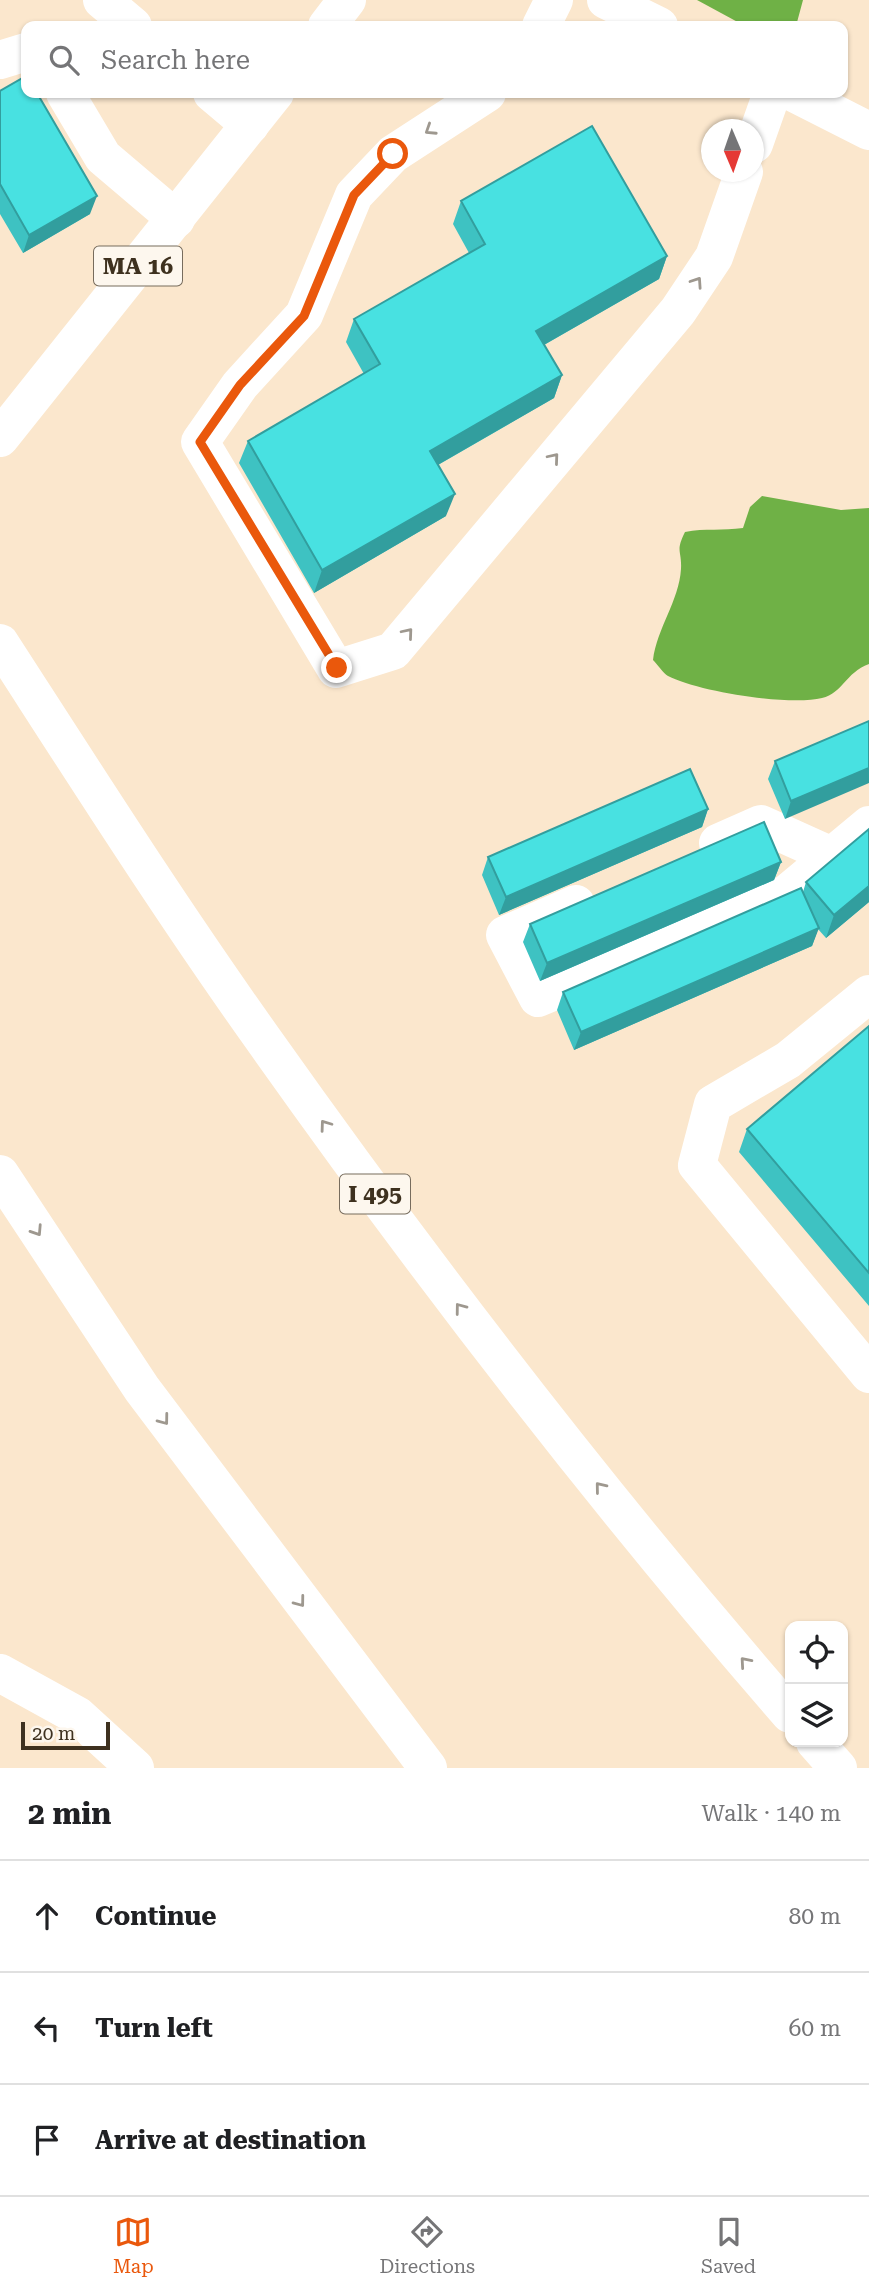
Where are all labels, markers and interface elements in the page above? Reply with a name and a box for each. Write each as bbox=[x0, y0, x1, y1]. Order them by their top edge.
search box bbox=[21, 21, 848, 98]
icon: search bbox=[45, 41, 83, 79]
text: Search here bbox=[101, 45, 250, 75]
north arrow bbox=[701, 119, 764, 182]
one-way arrow bbox=[424, 121, 437, 134]
route start bbox=[377, 138, 408, 169]
road number: MA 16 bbox=[94, 246, 182, 286]
one-way arrow bbox=[689, 277, 701, 290]
one-way arrow bbox=[546, 454, 558, 467]
one-way arrow bbox=[400, 628, 412, 641]
route end bbox=[321, 652, 352, 683]
one-way arrow bbox=[321, 1120, 333, 1133]
road number: I 495 bbox=[340, 1175, 410, 1214]
one-way arrow bbox=[29, 1223, 42, 1236]
one-way arrow bbox=[456, 1303, 468, 1316]
one-way arrow bbox=[156, 1412, 169, 1425]
one-way arrow bbox=[596, 1483, 608, 1496]
one-way arrow bbox=[292, 1594, 305, 1607]
map controls bbox=[785, 1621, 848, 1747]
button: locate bbox=[785, 1621, 848, 1684]
one-way arrow bbox=[741, 1657, 753, 1670]
button: layers bbox=[785, 1684, 848, 1747]
scale bar bbox=[21, 1719, 110, 1751]
text: 20 m bbox=[32, 1722, 75, 1745]
text: 2 min bbox=[28, 1796, 111, 1831]
text: Walk · 140 m bbox=[702, 1800, 841, 1827]
icon: ahead bbox=[28, 1897, 66, 1935]
text: Continue bbox=[95, 1901, 217, 1931]
text: 80 m bbox=[788, 1903, 841, 1930]
icon: left bbox=[28, 2009, 66, 2047]
text: Turn left bbox=[95, 2013, 213, 2043]
text: 60 m bbox=[788, 2015, 841, 2042]
icon: arrive bbox=[28, 2121, 66, 2159]
text: Arrive at destination bbox=[95, 2125, 366, 2155]
tab: Map bbox=[113, 2213, 154, 2278]
tab: Directions bbox=[379, 2213, 475, 2278]
tab: Saved bbox=[701, 2213, 756, 2278]

